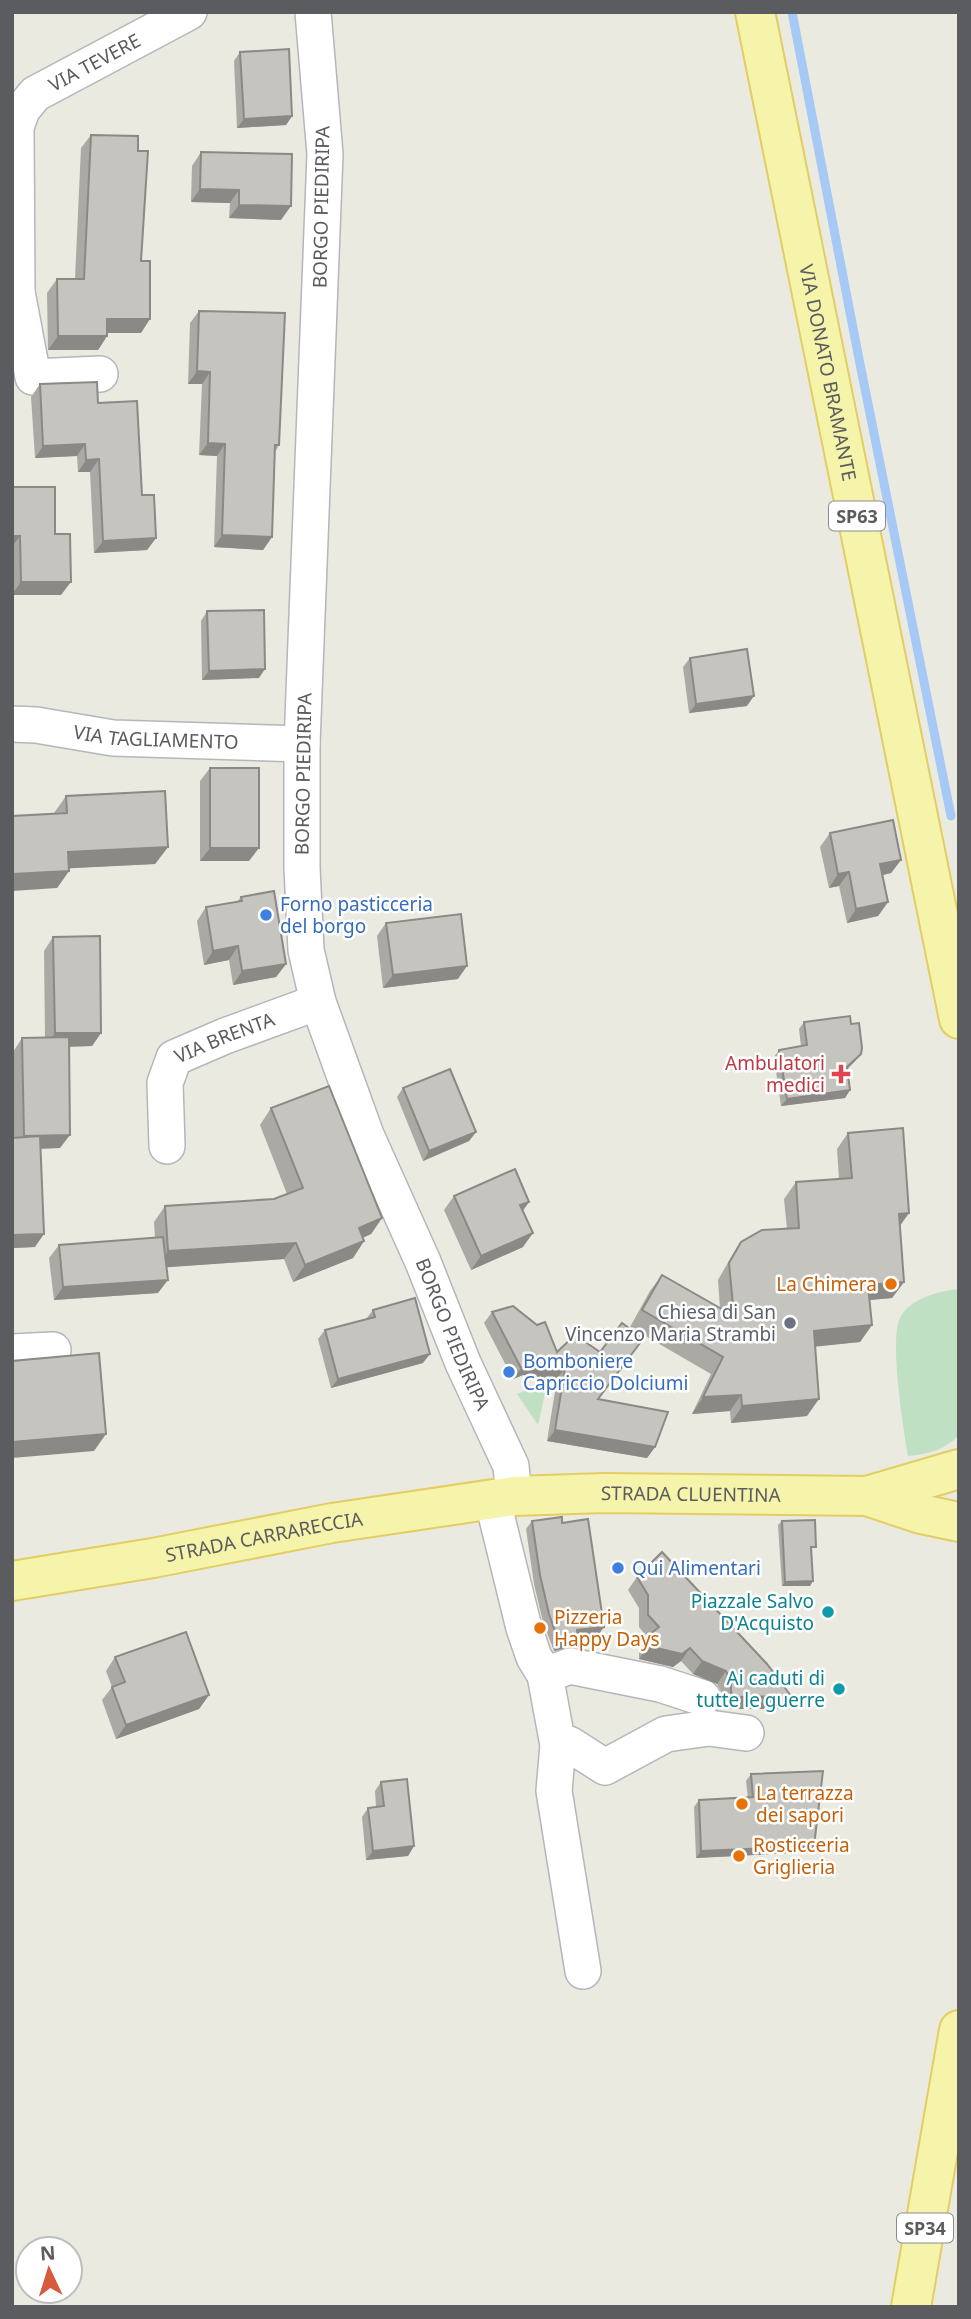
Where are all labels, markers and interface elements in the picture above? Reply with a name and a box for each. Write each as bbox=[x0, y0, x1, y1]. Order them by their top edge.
street label: VIA TEVERE bbox=[44, 27, 145, 97]
street label: BORGO PIEDIRIPA bbox=[307, 125, 335, 288]
street label: VIA DONATO BRAMANTE bbox=[793, 262, 863, 483]
road number: SP63 bbox=[829, 502, 885, 530]
street label: BORGO PIEDIRIPA bbox=[289, 692, 317, 855]
street label: VIA TAGLIAMENTO bbox=[71, 719, 239, 755]
place label: Forno pasticceria del borgo bbox=[280, 891, 433, 939]
marker: Forno pasticceria del borgo bbox=[258, 907, 274, 923]
street label: VIA BRENTA bbox=[170, 1006, 279, 1069]
place label: Ambulatori medici bbox=[725, 1050, 825, 1098]
marker: Ambulatori medici bbox=[831, 1064, 851, 1084]
street label: BORGO PIEDIRIPA bbox=[410, 1254, 497, 1415]
place label: La Chimera bbox=[776, 1271, 877, 1297]
marker: La Chimera bbox=[883, 1276, 899, 1292]
place label: Chiesa di San Vincenzo Maria Strambi bbox=[565, 1299, 776, 1347]
marker: Chiesa di San Vincenzo Maria Strambi bbox=[782, 1315, 798, 1331]
place label: Bomboniere Capriccio Dolciumi bbox=[523, 1348, 688, 1396]
marker: Bomboniere Capriccio Dolciumi bbox=[501, 1364, 517, 1380]
street label: STRADA CLUENTINA bbox=[601, 1480, 782, 1508]
street label: STRADA CARRARECCIA bbox=[163, 1505, 365, 1568]
place label: Qui Alimentari bbox=[632, 1555, 761, 1581]
marker: Qui Alimentari bbox=[610, 1560, 626, 1576]
place label: Piazzale Salvo D'Acquisto bbox=[691, 1588, 814, 1636]
place label: Pizzeria Happy Days bbox=[554, 1604, 660, 1652]
marker: Piazzale Salvo D'Acquisto bbox=[820, 1604, 836, 1620]
marker: Pizzeria Happy Days bbox=[532, 1620, 548, 1636]
place label: Ai caduti di tutte le guerre bbox=[696, 1665, 825, 1713]
marker: Ai caduti di tutte le guerre bbox=[831, 1681, 847, 1697]
place label: La terrazza dei sapori bbox=[756, 1780, 854, 1828]
marker: La terrazza dei sapori bbox=[734, 1796, 750, 1812]
place label: Rosticceria Griglieria bbox=[753, 1832, 850, 1880]
marker: Rosticceria Griglieria bbox=[731, 1848, 747, 1864]
road number: SP34 bbox=[897, 2214, 953, 2242]
north arrow bbox=[14, 2235, 84, 2305]
text: N bbox=[39, 2240, 56, 2267]

